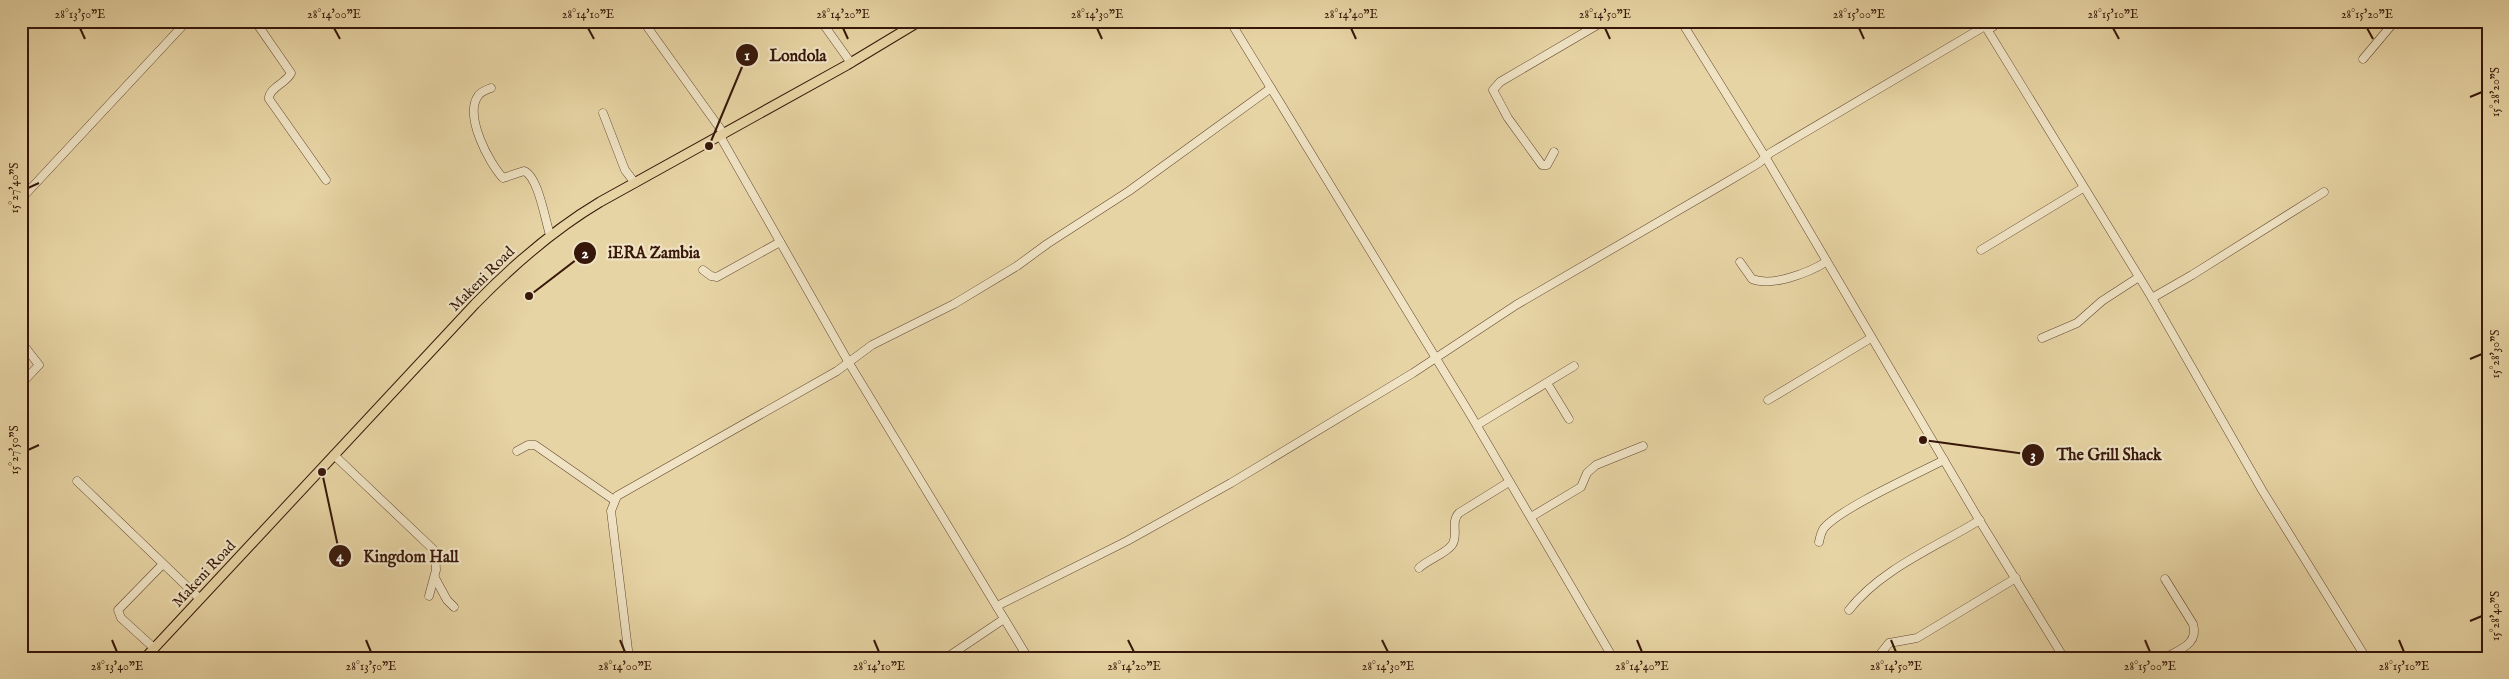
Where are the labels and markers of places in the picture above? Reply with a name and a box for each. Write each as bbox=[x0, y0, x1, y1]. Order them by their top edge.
callout: Londola bbox=[734, 40, 836, 71]
callout: iERA Zambia bbox=[573, 237, 710, 268]
callout: The Grill Shack bbox=[2021, 439, 2171, 470]
callout: Kingdom Hall bbox=[328, 541, 468, 572]

